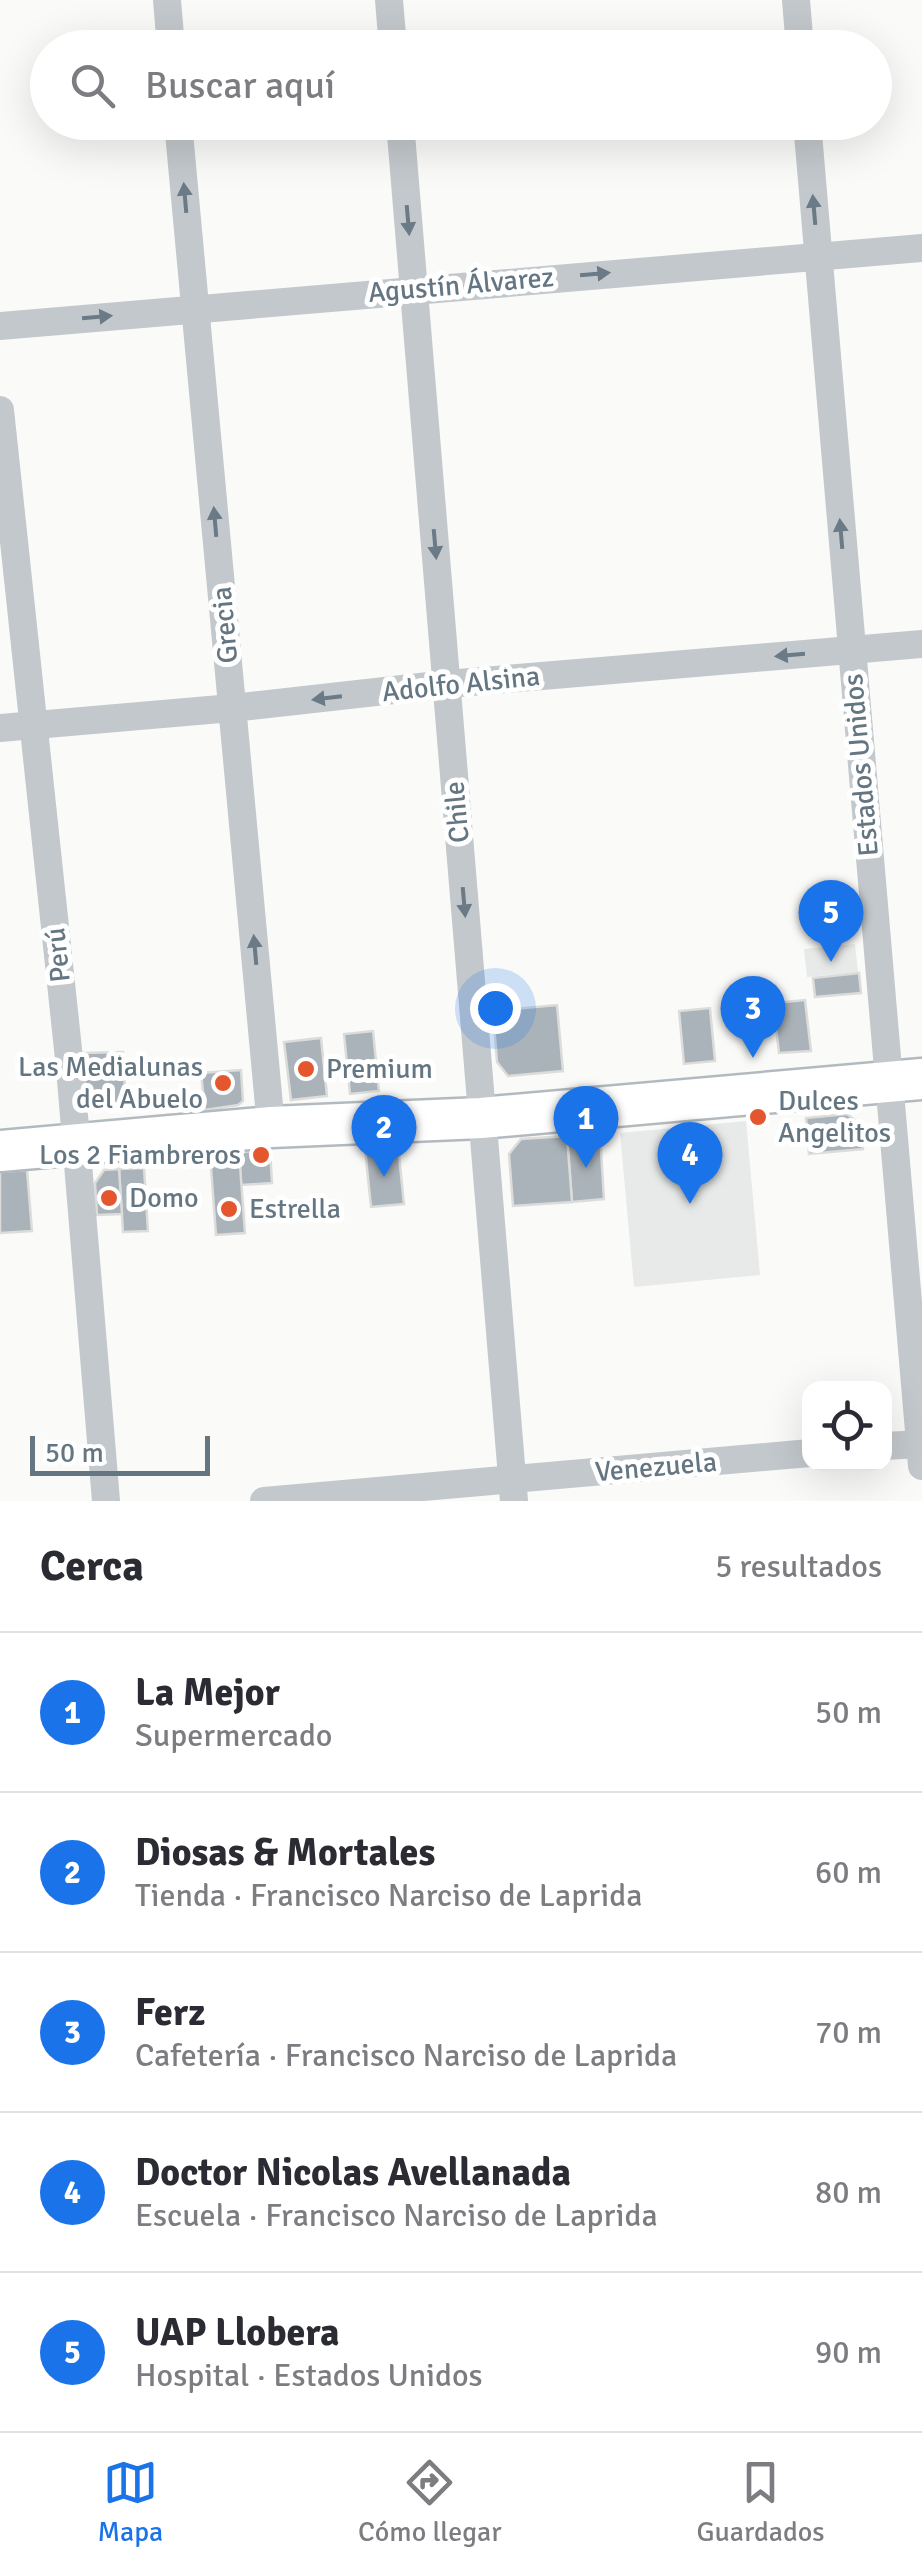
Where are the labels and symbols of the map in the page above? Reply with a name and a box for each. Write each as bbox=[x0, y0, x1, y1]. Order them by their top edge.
one-way arrow bbox=[177, 182, 193, 214]
one-way arrow bbox=[805, 194, 821, 226]
one-way arrow bbox=[400, 204, 416, 236]
street label: Agustín Álvarez bbox=[367, 260, 555, 310]
one-way arrow bbox=[580, 266, 612, 282]
one-way arrow bbox=[82, 309, 114, 325]
one-way arrow bbox=[207, 506, 223, 538]
one-way arrow bbox=[832, 518, 848, 549]
one-way arrow bbox=[428, 528, 444, 560]
street label: Grecia bbox=[205, 585, 245, 665]
one-way arrow bbox=[774, 648, 805, 664]
street label: Adolfo Alsina bbox=[380, 659, 542, 709]
street label: Estados Unidos bbox=[836, 672, 886, 858]
one-way arrow bbox=[311, 690, 342, 706]
street label: Chile bbox=[437, 780, 477, 844]
pin: 5 bbox=[798, 880, 864, 962]
one-way arrow bbox=[457, 887, 473, 919]
street label: Perú bbox=[38, 926, 78, 984]
one-way arrow bbox=[246, 934, 262, 966]
pin: 3 bbox=[720, 976, 786, 1058]
your location bbox=[470, 983, 521, 1034]
place label: Las Medialunas del Abuelo bbox=[18, 1050, 203, 1116]
place label: Premium bbox=[326, 1052, 433, 1086]
marker: Premium bbox=[295, 1058, 317, 1080]
marker: Las Medialunas del Abuelo bbox=[212, 1072, 234, 1094]
place label: Dulces Angelitos bbox=[778, 1084, 891, 1150]
pin: 1 bbox=[554, 1086, 618, 1168]
pin: 2 bbox=[352, 1094, 416, 1177]
marker: Dulces Angelitos bbox=[747, 1106, 769, 1128]
pin: 4 bbox=[658, 1122, 722, 1204]
place label: Los 2 Fiambreros bbox=[39, 1138, 241, 1172]
marker: Los 2 Fiambreros bbox=[250, 1144, 272, 1166]
place label: Domo bbox=[129, 1181, 199, 1215]
marker: Domo bbox=[98, 1187, 120, 1209]
place label: Estrella bbox=[249, 1192, 341, 1226]
marker: Estrella bbox=[218, 1198, 240, 1220]
scale bar bbox=[30, 1431, 210, 1476]
street label: Venezuela bbox=[594, 1445, 718, 1489]

